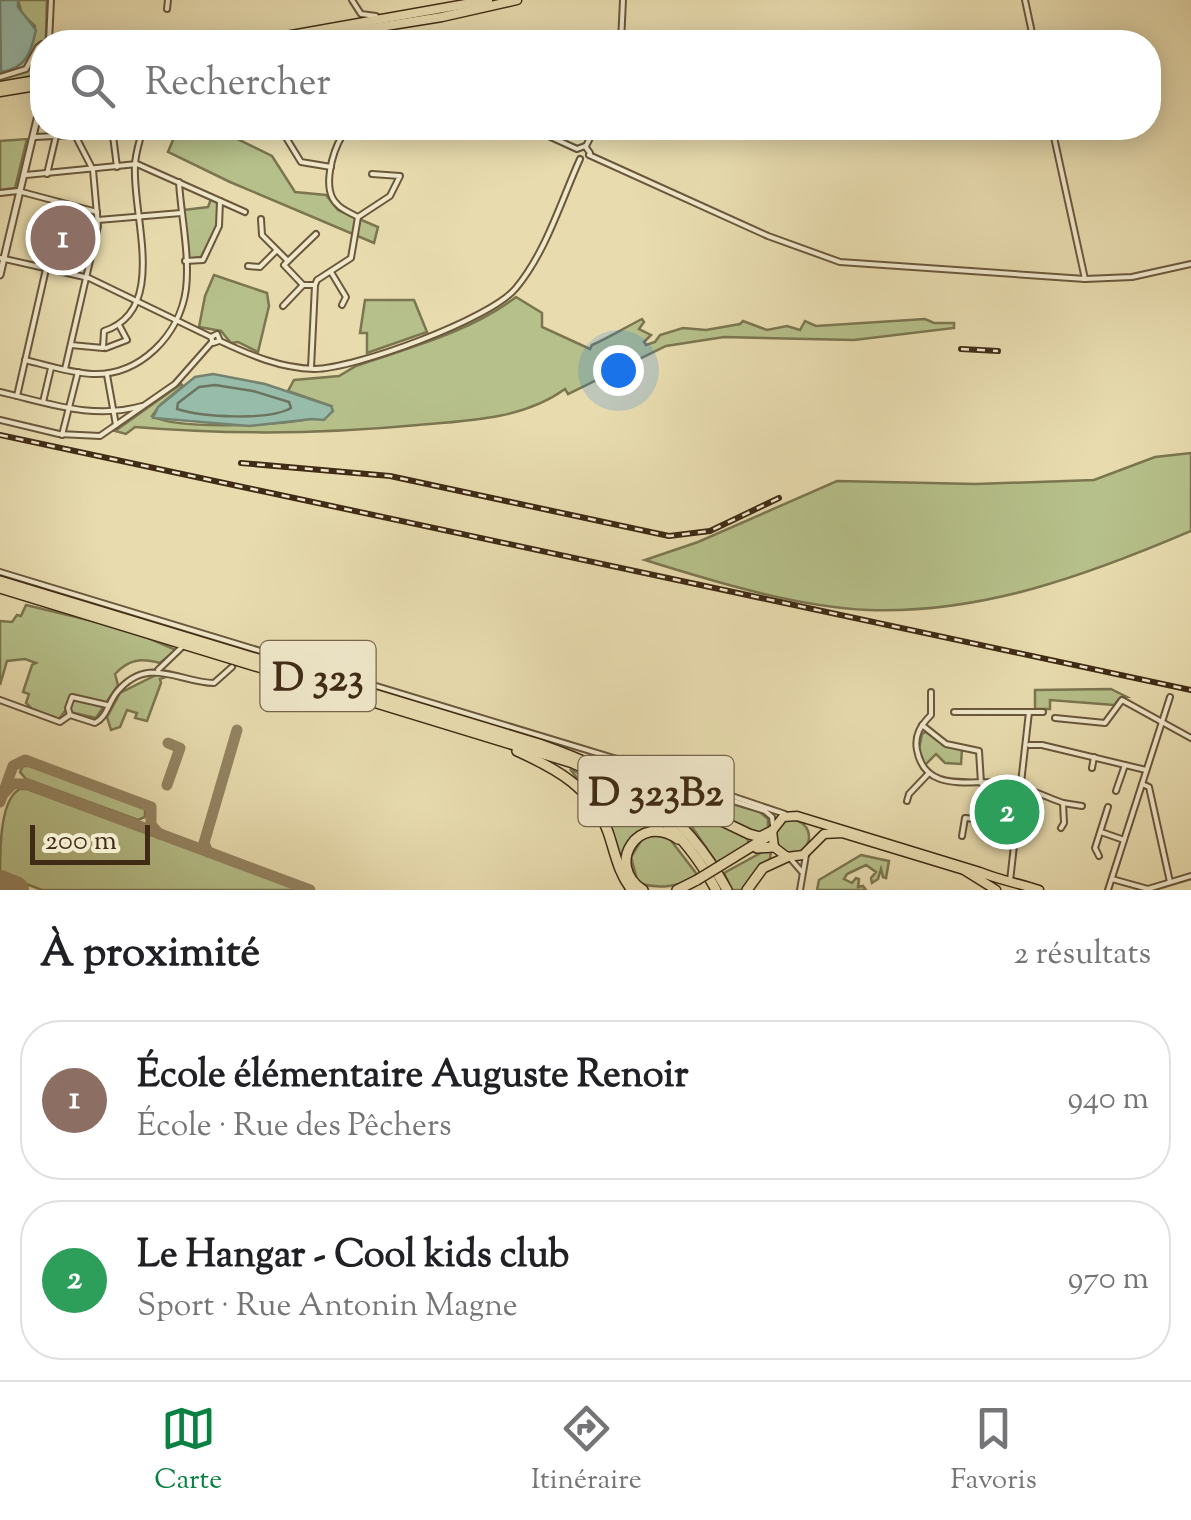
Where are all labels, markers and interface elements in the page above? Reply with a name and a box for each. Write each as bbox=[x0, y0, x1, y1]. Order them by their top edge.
search box bbox=[30, 30, 1161, 140]
icon: search bbox=[65, 58, 120, 113]
text: Rechercher bbox=[145, 58, 331, 112]
pin: 1 bbox=[30, 200, 96, 276]
your location bbox=[593, 345, 644, 396]
road number: D 323 bbox=[260, 641, 376, 711]
road number: D 323B2 bbox=[578, 756, 734, 826]
pin: 2 bbox=[974, 774, 1040, 850]
scale bar bbox=[30, 820, 150, 864]
text: 200 m bbox=[45, 822, 117, 862]
text: À proximité bbox=[40, 925, 260, 985]
text: 2 résultats bbox=[1014, 932, 1151, 978]
text: École élémentaire Auguste Renoir bbox=[137, 1050, 688, 1104]
text: 1 bbox=[69, 1077, 80, 1123]
text: 940 m bbox=[1067, 1077, 1149, 1123]
text: École · Rue des Pêchers bbox=[137, 1104, 451, 1150]
text: Le Hangar - Cool kids club bbox=[137, 1230, 569, 1284]
text: 2 bbox=[67, 1257, 82, 1303]
text: 970 m bbox=[1068, 1257, 1149, 1303]
text: Sport · Rue Antonin Magne bbox=[137, 1284, 518, 1330]
tab: Carte bbox=[154, 1401, 222, 1501]
tab: Itinéraire bbox=[531, 1401, 642, 1501]
tab: Favoris bbox=[950, 1401, 1037, 1501]

